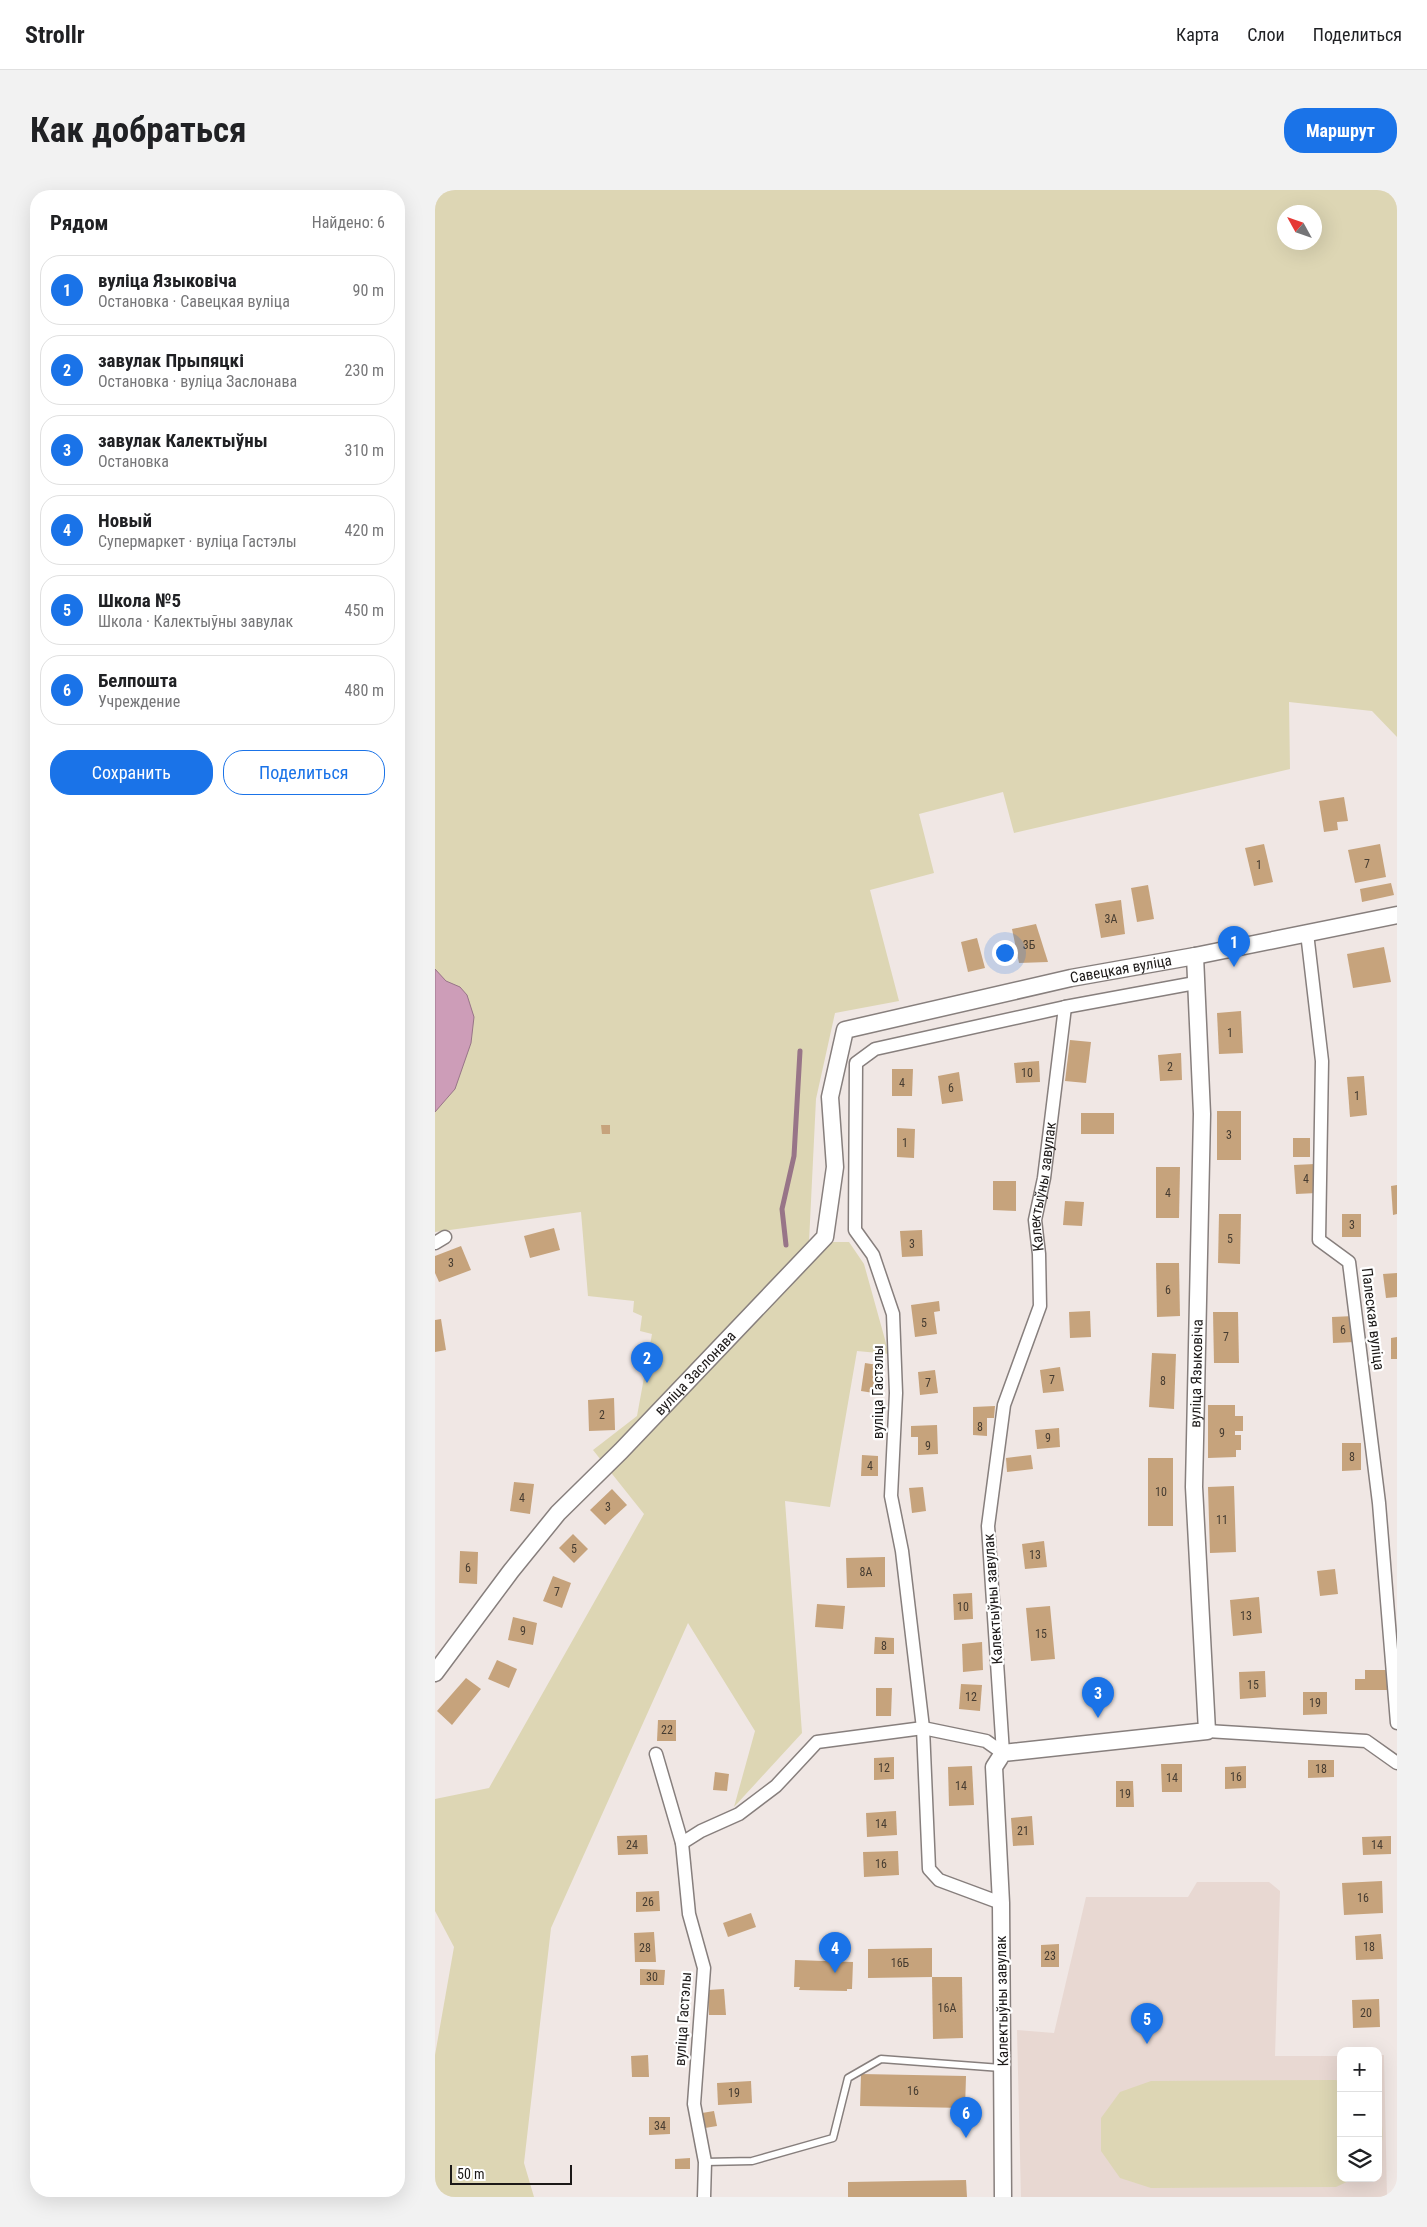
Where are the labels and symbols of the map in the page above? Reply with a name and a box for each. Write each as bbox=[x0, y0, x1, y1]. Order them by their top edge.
north arrow bbox=[1277, 205, 1322, 250]
house number: 7 bbox=[1364, 857, 1370, 871]
house number: 1 bbox=[1256, 858, 1262, 872]
house number: 3А bbox=[1105, 912, 1118, 926]
pin: 1 bbox=[1218, 926, 1250, 967]
house number: 3Б bbox=[1023, 938, 1036, 952]
your location bbox=[992, 940, 1018, 966]
street label: Савецкая вуліца bbox=[1069, 951, 1173, 987]
house number: 1 bbox=[1227, 1026, 1233, 1040]
house number: 2 bbox=[1167, 1060, 1173, 1074]
house number: 10 bbox=[1021, 1066, 1033, 1080]
house number: 4 bbox=[899, 1076, 905, 1090]
house number: 6 bbox=[948, 1081, 954, 1095]
house number: 1 bbox=[1354, 1089, 1360, 1103]
street label: Калектыўны завулак bbox=[1026, 1121, 1060, 1252]
house number: 3 bbox=[1226, 1128, 1232, 1142]
house number: 1 bbox=[902, 1136, 908, 1150]
house number: 4 bbox=[1303, 1172, 1309, 1186]
house number: 4 bbox=[1165, 1186, 1171, 1200]
house number: 3 bbox=[1349, 1218, 1355, 1232]
house number: 5 bbox=[1227, 1232, 1233, 1246]
house number: 3 bbox=[909, 1237, 915, 1251]
house number: 3 bbox=[448, 1256, 454, 1270]
street label: Палеская вуліца bbox=[1358, 1267, 1388, 1371]
house number: 6 bbox=[1165, 1283, 1171, 1297]
house number: 5 bbox=[921, 1316, 927, 1330]
street label: вуліца Языковіча bbox=[1186, 1319, 1207, 1428]
house number: 6 bbox=[1340, 1323, 1346, 1337]
street label: вуліца Заслонава bbox=[651, 1327, 740, 1419]
house number: 7 bbox=[1223, 1330, 1229, 1344]
pin: 2 bbox=[631, 1342, 663, 1383]
street label: вуліца Гастэлы bbox=[869, 1345, 887, 1439]
house number: 7 bbox=[1049, 1373, 1055, 1387]
house number: 8 bbox=[1160, 1374, 1166, 1388]
house number: 7 bbox=[925, 1376, 931, 1390]
house number: 2 bbox=[599, 1408, 605, 1422]
house number: 8 bbox=[977, 1420, 983, 1434]
house number: 9 bbox=[1219, 1426, 1225, 1440]
house number: 9 bbox=[1045, 1431, 1051, 1445]
house number: 9 bbox=[925, 1439, 931, 1453]
house number: 8 bbox=[1349, 1450, 1355, 1464]
house number: 4 bbox=[867, 1459, 873, 1473]
house number: 10 bbox=[1155, 1485, 1167, 1499]
house number: 4 bbox=[519, 1491, 525, 1505]
house number: 3 bbox=[605, 1500, 611, 1514]
house number: 11 bbox=[1216, 1513, 1228, 1527]
street label: Калектыўны завулак bbox=[979, 1533, 1007, 1665]
house number: 5 bbox=[571, 1542, 577, 1556]
house number: 13 bbox=[1029, 1548, 1041, 1562]
house number: 6 bbox=[465, 1561, 471, 1575]
house number: 8А bbox=[860, 1565, 873, 1579]
house number: 7 bbox=[554, 1585, 560, 1599]
house number: 10 bbox=[957, 1600, 969, 1614]
house number: 13 bbox=[1240, 1609, 1252, 1623]
house number: 9 bbox=[520, 1624, 526, 1638]
house number: 15 bbox=[1035, 1627, 1047, 1641]
house number: 8 bbox=[881, 1639, 887, 1653]
pin: 3 bbox=[1082, 1677, 1114, 1718]
house number: 15 bbox=[1247, 1678, 1259, 1692]
house number: 12 bbox=[965, 1690, 977, 1704]
house number: 19 bbox=[1309, 1696, 1321, 1710]
house number: 22 bbox=[661, 1723, 673, 1737]
house number: 12 bbox=[878, 1761, 890, 1775]
house number: 18 bbox=[1315, 1762, 1327, 1776]
house number: 16 bbox=[1230, 1770, 1242, 1784]
house number: 14 bbox=[1166, 1771, 1178, 1785]
house number: 14 bbox=[955, 1779, 967, 1793]
house number: 19 bbox=[1119, 1787, 1131, 1801]
house number: 14 bbox=[875, 1817, 887, 1831]
house number: 21 bbox=[1017, 1824, 1029, 1838]
house number: 24 bbox=[626, 1838, 638, 1852]
house number: 14 bbox=[1371, 1838, 1383, 1852]
house number: 16 bbox=[875, 1857, 887, 1871]
house number: 16 bbox=[1357, 1891, 1369, 1905]
house number: 26 bbox=[642, 1895, 654, 1909]
pin: 4 bbox=[819, 1932, 851, 1973]
street label: Калектыўны завулак bbox=[992, 1935, 1012, 2067]
house number: 18 bbox=[1363, 1940, 1375, 1954]
house number: 28 bbox=[639, 1941, 651, 1955]
house number: 23 bbox=[1044, 1949, 1056, 1963]
house number: 16Б bbox=[891, 1956, 910, 1970]
house number: 30 bbox=[646, 1970, 658, 1984]
street label: вуліца Гастэлы bbox=[671, 1971, 695, 2067]
house number: 16А bbox=[938, 2001, 956, 2015]
pin: 5 bbox=[1131, 2003, 1163, 2044]
house number: 20 bbox=[1360, 2006, 1372, 2020]
house number: 16 bbox=[907, 2084, 919, 2098]
house number: 19 bbox=[728, 2086, 740, 2100]
pin: 6 bbox=[950, 2097, 982, 2138]
house number: 34 bbox=[654, 2119, 666, 2133]
scale bar bbox=[450, 2162, 573, 2185]

